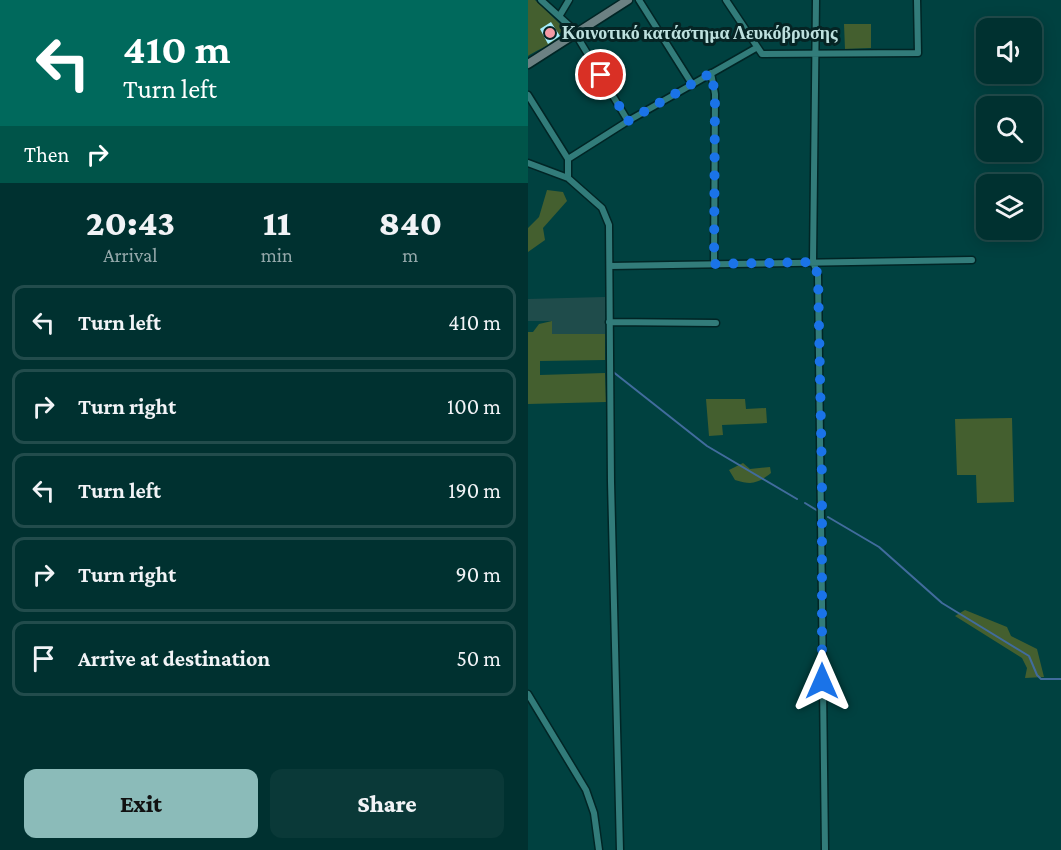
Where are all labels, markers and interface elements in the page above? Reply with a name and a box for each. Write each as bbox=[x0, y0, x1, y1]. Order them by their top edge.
map controls bbox=[976, 18, 1042, 240]
button: sound bbox=[976, 18, 1042, 84]
place label: Κοινοτικό κατάστημα Λευκόβρυσης bbox=[562, 23, 838, 43]
icon: left bbox=[24, 24, 102, 102]
text: 410 m bbox=[123, 25, 231, 72]
marker: Κοινοτικό κατάστημα Λευκόβρυσης bbox=[543, 26, 557, 40]
pin bbox=[575, 49, 626, 100]
icon: arrive bbox=[584, 58, 617, 91]
text: Turn left bbox=[123, 74, 217, 104]
button: search bbox=[976, 96, 1042, 162]
icon: right bbox=[81, 138, 114, 171]
text: Then bbox=[24, 142, 69, 167]
button: layers bbox=[976, 174, 1042, 240]
text: 20:43 bbox=[86, 203, 175, 243]
text: 11 bbox=[263, 203, 291, 243]
text: 840 bbox=[378, 203, 442, 243]
text: Arrival bbox=[103, 244, 158, 266]
text: min bbox=[261, 244, 293, 266]
text: m bbox=[402, 244, 418, 266]
icon: left bbox=[27, 306, 60, 339]
text: Turn left bbox=[78, 310, 161, 335]
text: 410 m bbox=[448, 310, 501, 335]
icon: right bbox=[27, 390, 60, 423]
text: Turn right bbox=[78, 394, 176, 419]
text: 100 m bbox=[447, 394, 501, 419]
icon: left bbox=[27, 474, 60, 507]
text: Turn left bbox=[78, 478, 161, 503]
text: 190 m bbox=[448, 478, 501, 503]
icon: right bbox=[27, 558, 60, 591]
text: Turn right bbox=[78, 562, 176, 587]
text: 90 m bbox=[456, 562, 501, 587]
icon: arrive bbox=[27, 642, 60, 675]
text: Arrive at destination bbox=[78, 646, 270, 671]
text: 50 m bbox=[456, 646, 501, 671]
position arrow bbox=[790, 649, 854, 713]
button: Exit bbox=[24, 769, 258, 838]
button: Share bbox=[270, 769, 504, 838]

